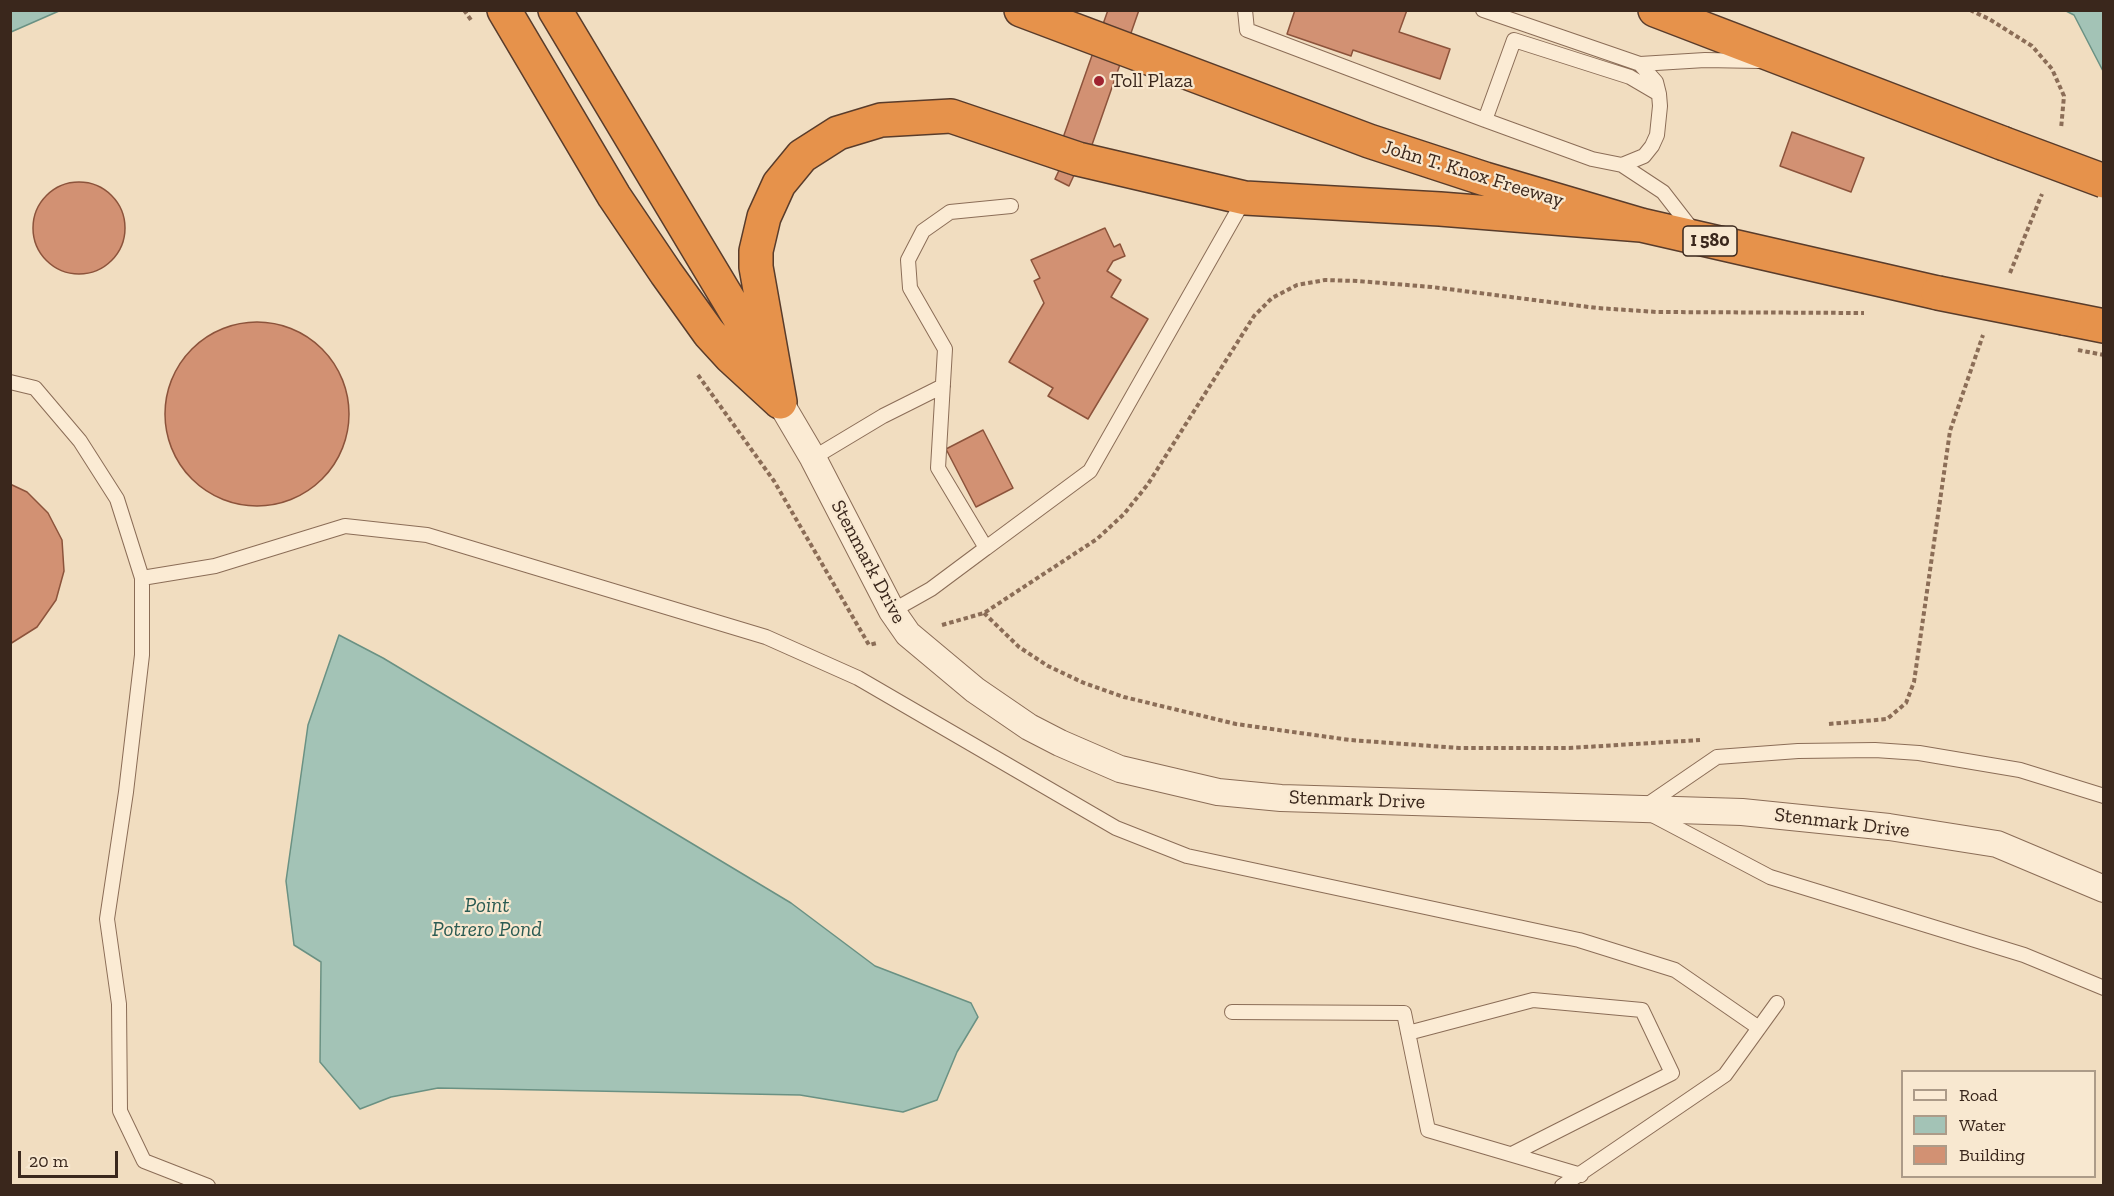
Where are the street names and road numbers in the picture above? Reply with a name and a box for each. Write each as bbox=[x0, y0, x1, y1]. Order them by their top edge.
street label: John T. Knox Freeway bbox=[1380, 135, 1566, 213]
road number: I 580 bbox=[1683, 226, 1737, 256]
street label: Stenmark Drive bbox=[825, 496, 911, 628]
street label: Stenmark Drive bbox=[1289, 786, 1425, 814]
street label: Stenmark Drive bbox=[1773, 803, 1911, 843]

